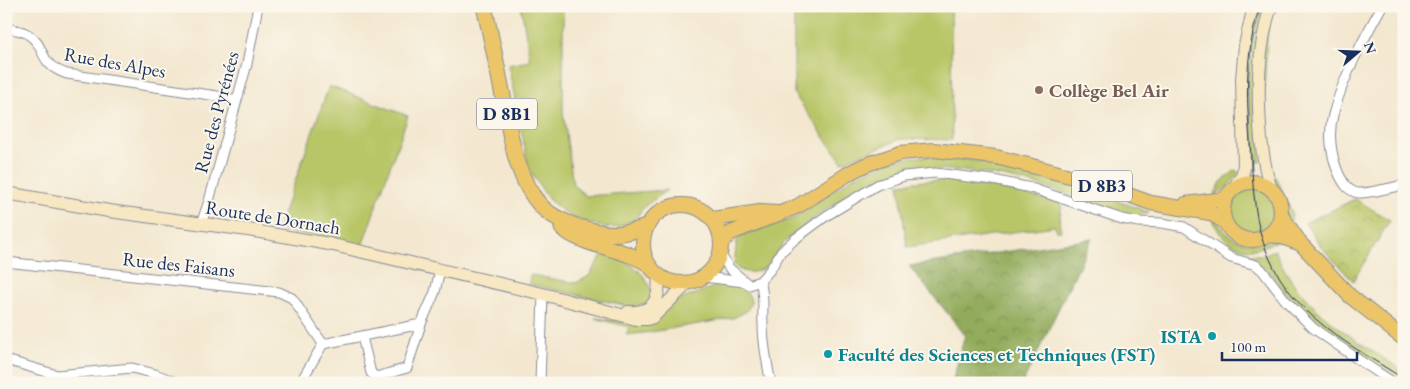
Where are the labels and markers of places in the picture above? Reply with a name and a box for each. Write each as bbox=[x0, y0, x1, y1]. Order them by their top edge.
place label: Collège Bel Air bbox=[1049, 78, 1169, 103]
marker: Collège Bel Air bbox=[1033, 84, 1045, 96]
place label: ISTA bbox=[1160, 324, 1202, 349]
marker: ISTA bbox=[1206, 330, 1218, 342]
place label: Faculté des Sciences et Techniques (FST) bbox=[838, 342, 1155, 367]
marker: Faculté des Sciences et Techniques (FST) bbox=[822, 348, 834, 360]

